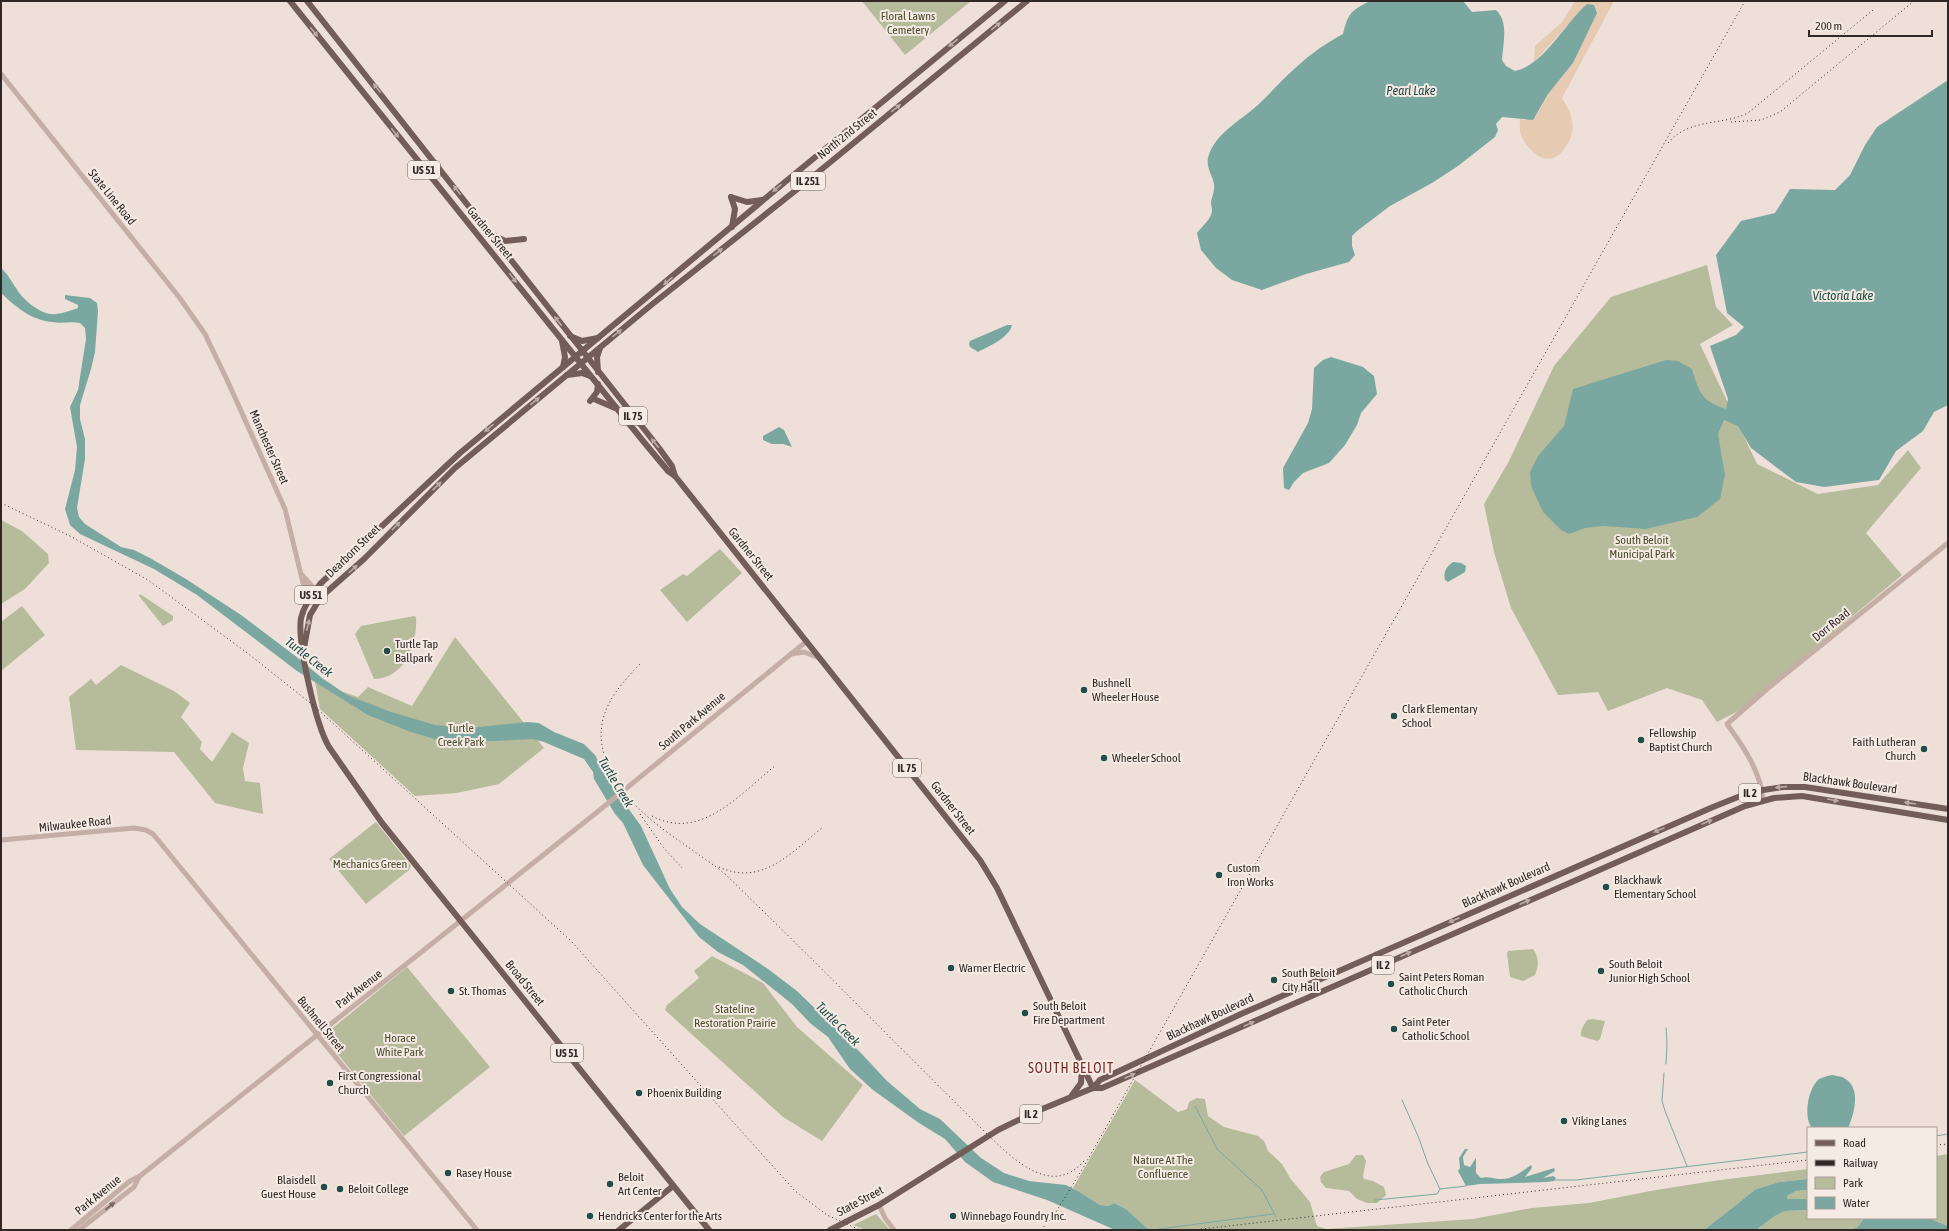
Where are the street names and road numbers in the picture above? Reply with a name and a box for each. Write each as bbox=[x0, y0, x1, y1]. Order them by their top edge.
street label: North 2nd Street bbox=[815, 106, 880, 162]
road number: US 51 bbox=[408, 161, 440, 179]
street label: State Line Road bbox=[85, 166, 139, 228]
road number: IL 251 bbox=[791, 172, 825, 190]
street label: Gardner Street bbox=[464, 204, 516, 262]
road number: IL 75 bbox=[619, 407, 647, 425]
street label: Manchester Street bbox=[246, 408, 292, 487]
street label: Dearborn Street bbox=[323, 521, 383, 580]
street label: Gardner Street bbox=[725, 525, 777, 584]
road number: US 51 bbox=[295, 586, 327, 604]
street label: Dorr Road bbox=[1809, 606, 1853, 644]
street label: South Park Avenue bbox=[656, 689, 728, 753]
road number: IL 75 bbox=[893, 759, 921, 777]
street label: Blackhawk Boulevard bbox=[1802, 769, 1898, 797]
street label: Gardner Street bbox=[928, 778, 979, 838]
road number: IL 2 bbox=[1739, 784, 1761, 802]
street label: Milwaukee Road bbox=[38, 813, 112, 835]
street label: Blackhawk Boulevard bbox=[1460, 859, 1552, 911]
road number: IL 2 bbox=[1372, 956, 1394, 974]
street label: Broad Street bbox=[503, 958, 548, 1009]
street label: Park Avenue bbox=[333, 967, 385, 1011]
street label: Blackhawk Boulevard bbox=[1164, 991, 1256, 1043]
street label: Bushnell Street bbox=[294, 994, 348, 1055]
road number: US 51 bbox=[551, 1044, 583, 1062]
road number: IL 2 bbox=[1020, 1105, 1042, 1123]
street label: Park Avenue bbox=[72, 1172, 124, 1218]
street label: State Street bbox=[834, 1183, 886, 1219]

